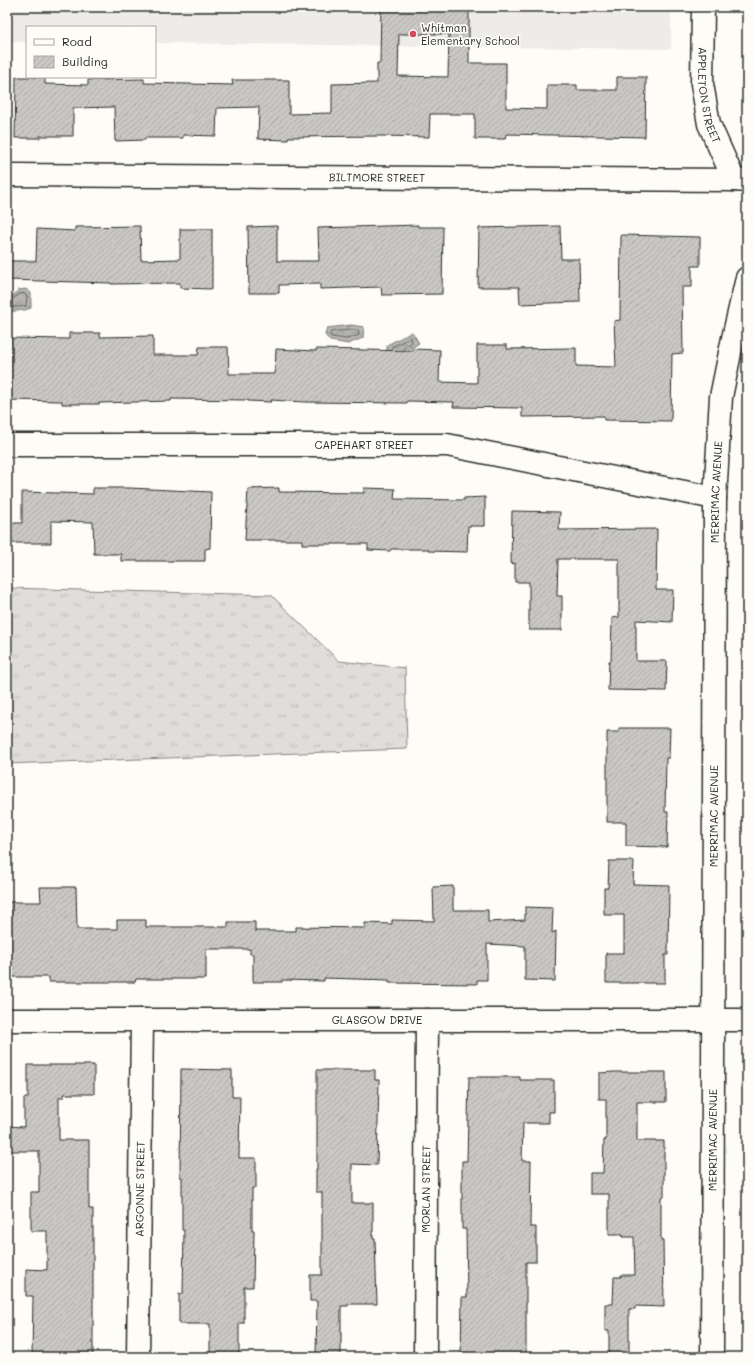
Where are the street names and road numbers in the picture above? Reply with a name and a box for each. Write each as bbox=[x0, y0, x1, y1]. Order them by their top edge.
street label: APPLETON STREET bbox=[695, 47, 725, 145]
street label: BILTMORE STREET bbox=[329, 169, 425, 185]
street label: CAPEHART STREET bbox=[315, 437, 413, 452]
street label: MERRIMAC AVENUE bbox=[707, 440, 725, 543]
street label: MERRIMAC AVENUE bbox=[706, 765, 721, 867]
street label: GLASGOW DRIVE bbox=[332, 1012, 422, 1027]
street label: MERRIMAC AVENUE bbox=[705, 1089, 720, 1191]
street label: ARGONNE STREET bbox=[131, 1141, 148, 1237]
street label: MORLAN STREET bbox=[418, 1145, 433, 1233]

